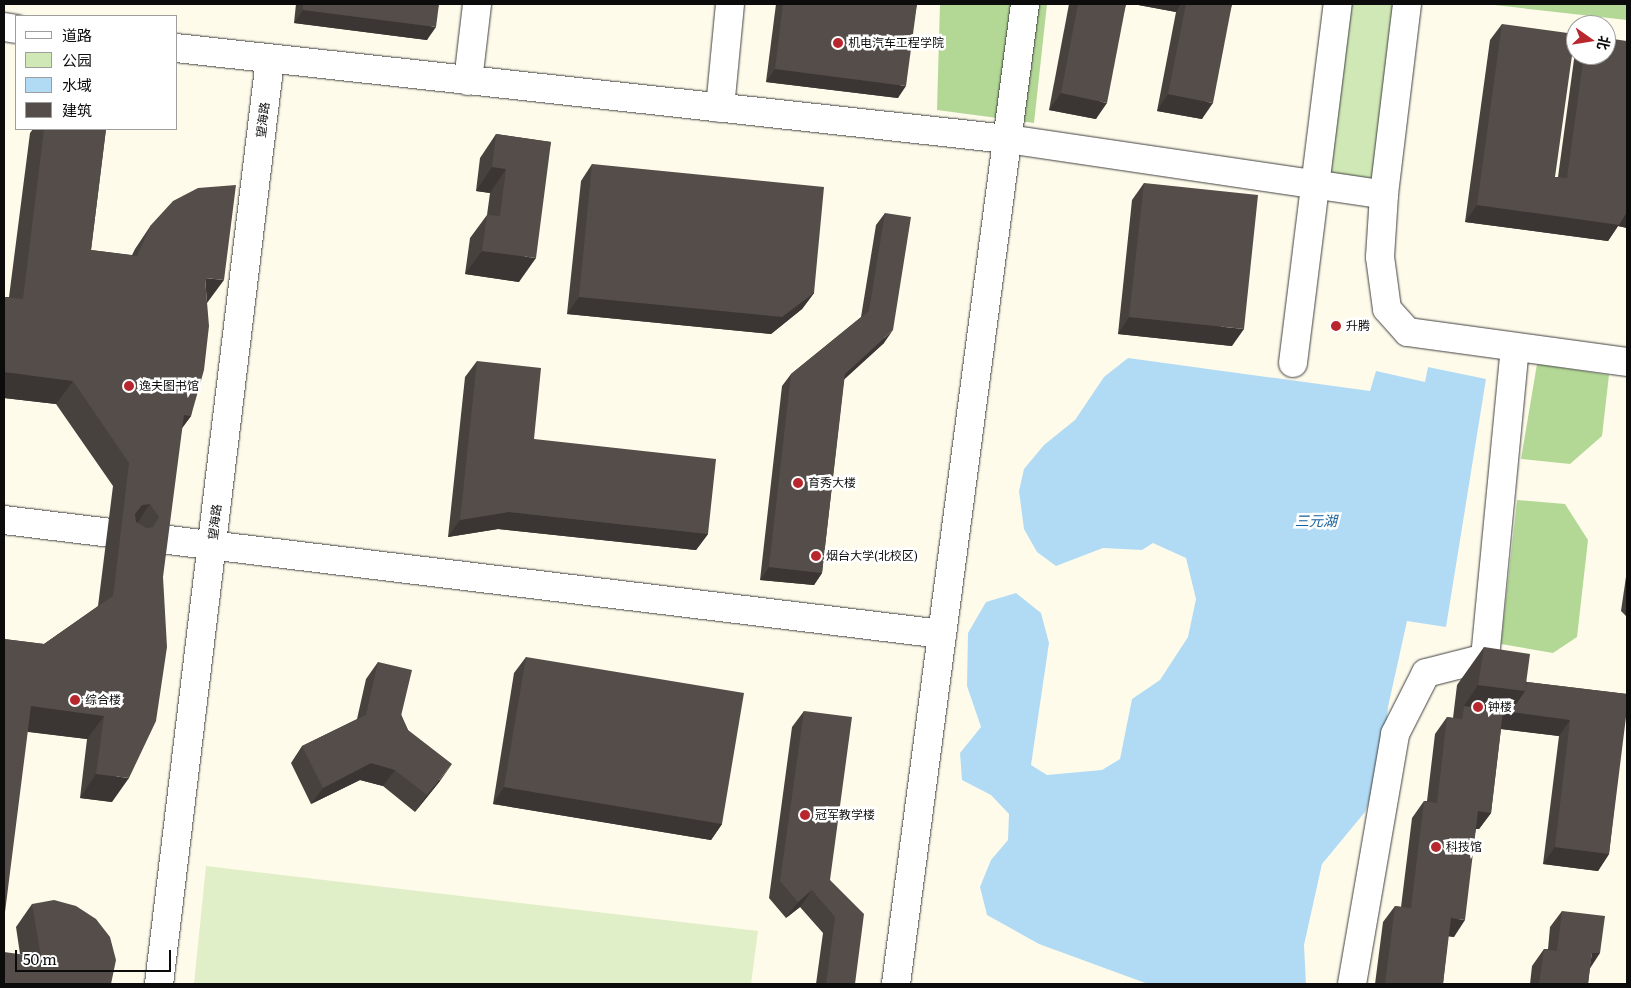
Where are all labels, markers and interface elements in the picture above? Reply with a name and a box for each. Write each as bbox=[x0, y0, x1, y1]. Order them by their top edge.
legend bbox=[15, 15, 178, 130]
north arrow bbox=[1566, 15, 1616, 65]
text: 道路 bbox=[62, 23, 92, 46]
text: 北 bbox=[1593, 34, 1616, 52]
place label: 机电汽车工程学院 bbox=[848, 36, 944, 50]
marker: 机电汽车工程学院 bbox=[832, 37, 844, 49]
text: 公园 bbox=[62, 48, 92, 71]
text: 水域 bbox=[62, 73, 92, 96]
text: 建筑 bbox=[62, 98, 92, 121]
street label: 望海路 bbox=[254, 101, 272, 139]
place label: 升腾 bbox=[1346, 319, 1370, 333]
marker: 升腾 bbox=[1330, 320, 1342, 332]
place label: 逸夫图书馆 bbox=[139, 379, 199, 393]
marker: 逸夫图书馆 bbox=[123, 380, 135, 392]
place label: 育秀大楼 bbox=[808, 476, 856, 490]
marker: 育秀大楼 bbox=[792, 477, 804, 489]
street label: 望海路 bbox=[206, 503, 224, 541]
water label: 三元湖 bbox=[1295, 512, 1337, 528]
place label: 烟台大学(北校区) bbox=[826, 549, 918, 563]
marker: 烟台大学(北校区) bbox=[810, 550, 822, 562]
place label: 综合楼 bbox=[85, 693, 121, 707]
marker: 综合楼 bbox=[69, 694, 81, 706]
place label: 钟楼 bbox=[1488, 700, 1512, 714]
marker: 钟楼 bbox=[1472, 701, 1484, 713]
place label: 冠军教学楼 bbox=[815, 808, 875, 822]
marker: 冠军教学楼 bbox=[799, 809, 811, 821]
place label: 科技馆 bbox=[1446, 840, 1482, 854]
marker: 科技馆 bbox=[1430, 841, 1442, 853]
scale bar bbox=[18, 940, 174, 972]
text: 50 m bbox=[23, 947, 57, 970]

